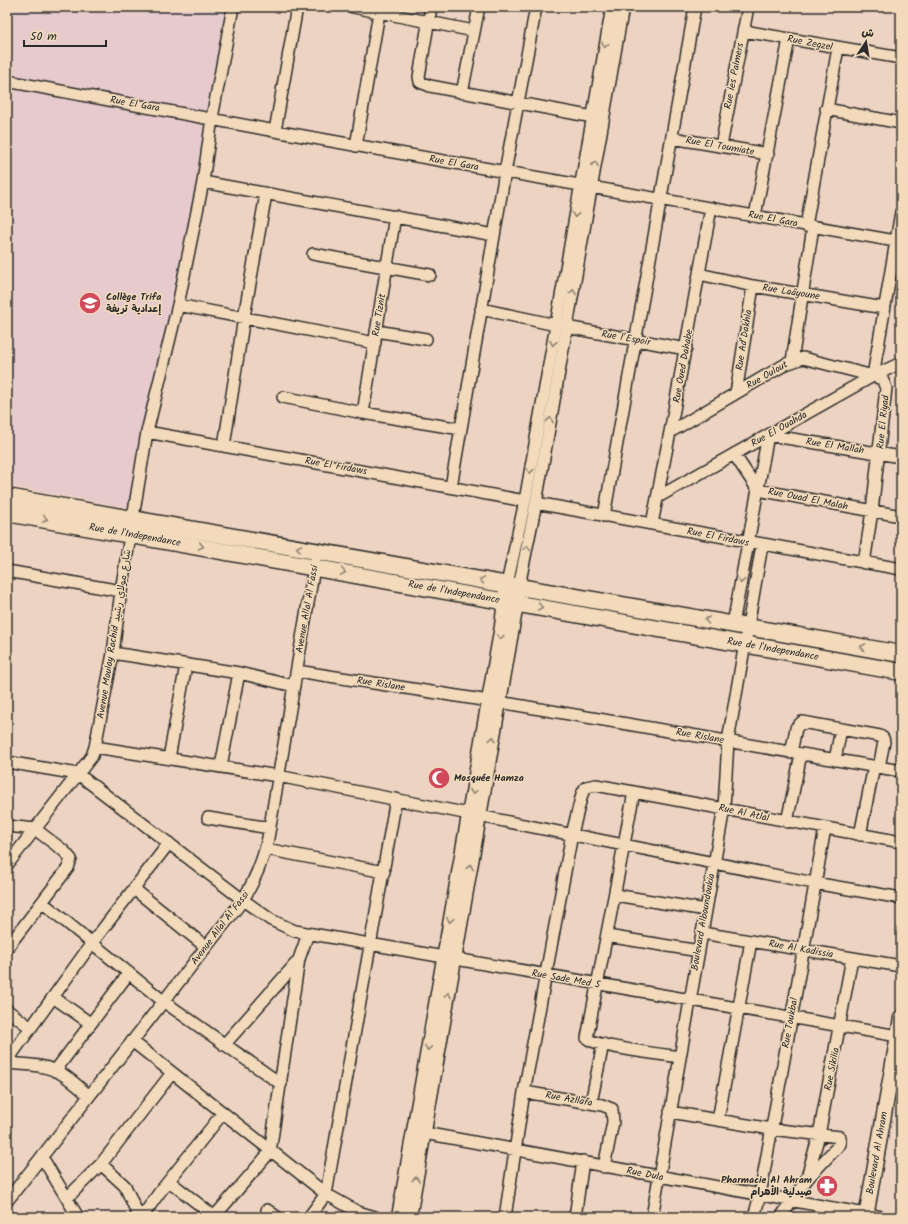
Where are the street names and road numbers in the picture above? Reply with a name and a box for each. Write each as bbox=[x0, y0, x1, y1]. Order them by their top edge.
street label: Rue Zegzel bbox=[786, 31, 835, 55]
street label: Rue les Palmers bbox=[720, 41, 748, 110]
street label: Rue El Gara bbox=[109, 92, 161, 116]
street label: Rue El Toumiate bbox=[684, 132, 756, 160]
street label: Rue El Gara bbox=[428, 151, 480, 175]
street label: Rue El Gara bbox=[747, 206, 799, 232]
street label: Rue Laâyoune bbox=[761, 280, 821, 305]
street label: Rue Tiznit bbox=[368, 292, 390, 337]
street label: Rue Ad’Dakhla bbox=[731, 308, 757, 372]
street label: Rue l’Espoir bbox=[600, 326, 652, 350]
street label: Rue Oued Dahabe bbox=[669, 327, 697, 404]
street label: Rue Oulout bbox=[743, 357, 791, 393]
street label: Rue El Riyad bbox=[872, 393, 894, 450]
street label: Rue El Ouahda bbox=[748, 407, 810, 451]
street label: Rue El Mallah bbox=[805, 433, 865, 459]
street label: Rue El Firdaws bbox=[304, 453, 369, 479]
street label: Rue Ouad El Malah bbox=[767, 483, 849, 515]
street label: Rue de l'Independance bbox=[88, 519, 183, 551]
street label: Rue El Firdaws bbox=[686, 523, 751, 551]
street label: Avenue Moulay Rachid شارع مولاي رشيد bbox=[93, 548, 135, 720]
street label: Avenue Allal Al Fassi bbox=[291, 563, 323, 654]
street label: Rue de l'Independance bbox=[407, 576, 502, 608]
street label: Rue de l'Independance bbox=[726, 633, 821, 665]
street label: Rue Rislane bbox=[356, 672, 407, 696]
street label: Rue Rislane bbox=[675, 724, 726, 748]
street label: Rue Al Atlal bbox=[717, 800, 771, 826]
street label: Boulevard Alboundoukia bbox=[687, 872, 719, 972]
street label: Avenue Allal Al Fassi bbox=[187, 887, 254, 968]
street label: Rue Al Kadissia bbox=[767, 935, 835, 963]
street label: Rue Sade Med 5 bbox=[530, 965, 602, 993]
street label: Rue Toukbal bbox=[778, 996, 802, 1049]
street label: Rue Sikilia bbox=[820, 1046, 844, 1092]
street label: Rue Azllafa bbox=[544, 1087, 594, 1111]
street label: Boulevard Al Ahram bbox=[862, 1110, 892, 1196]
street label: Rue Dula bbox=[625, 1163, 665, 1185]

